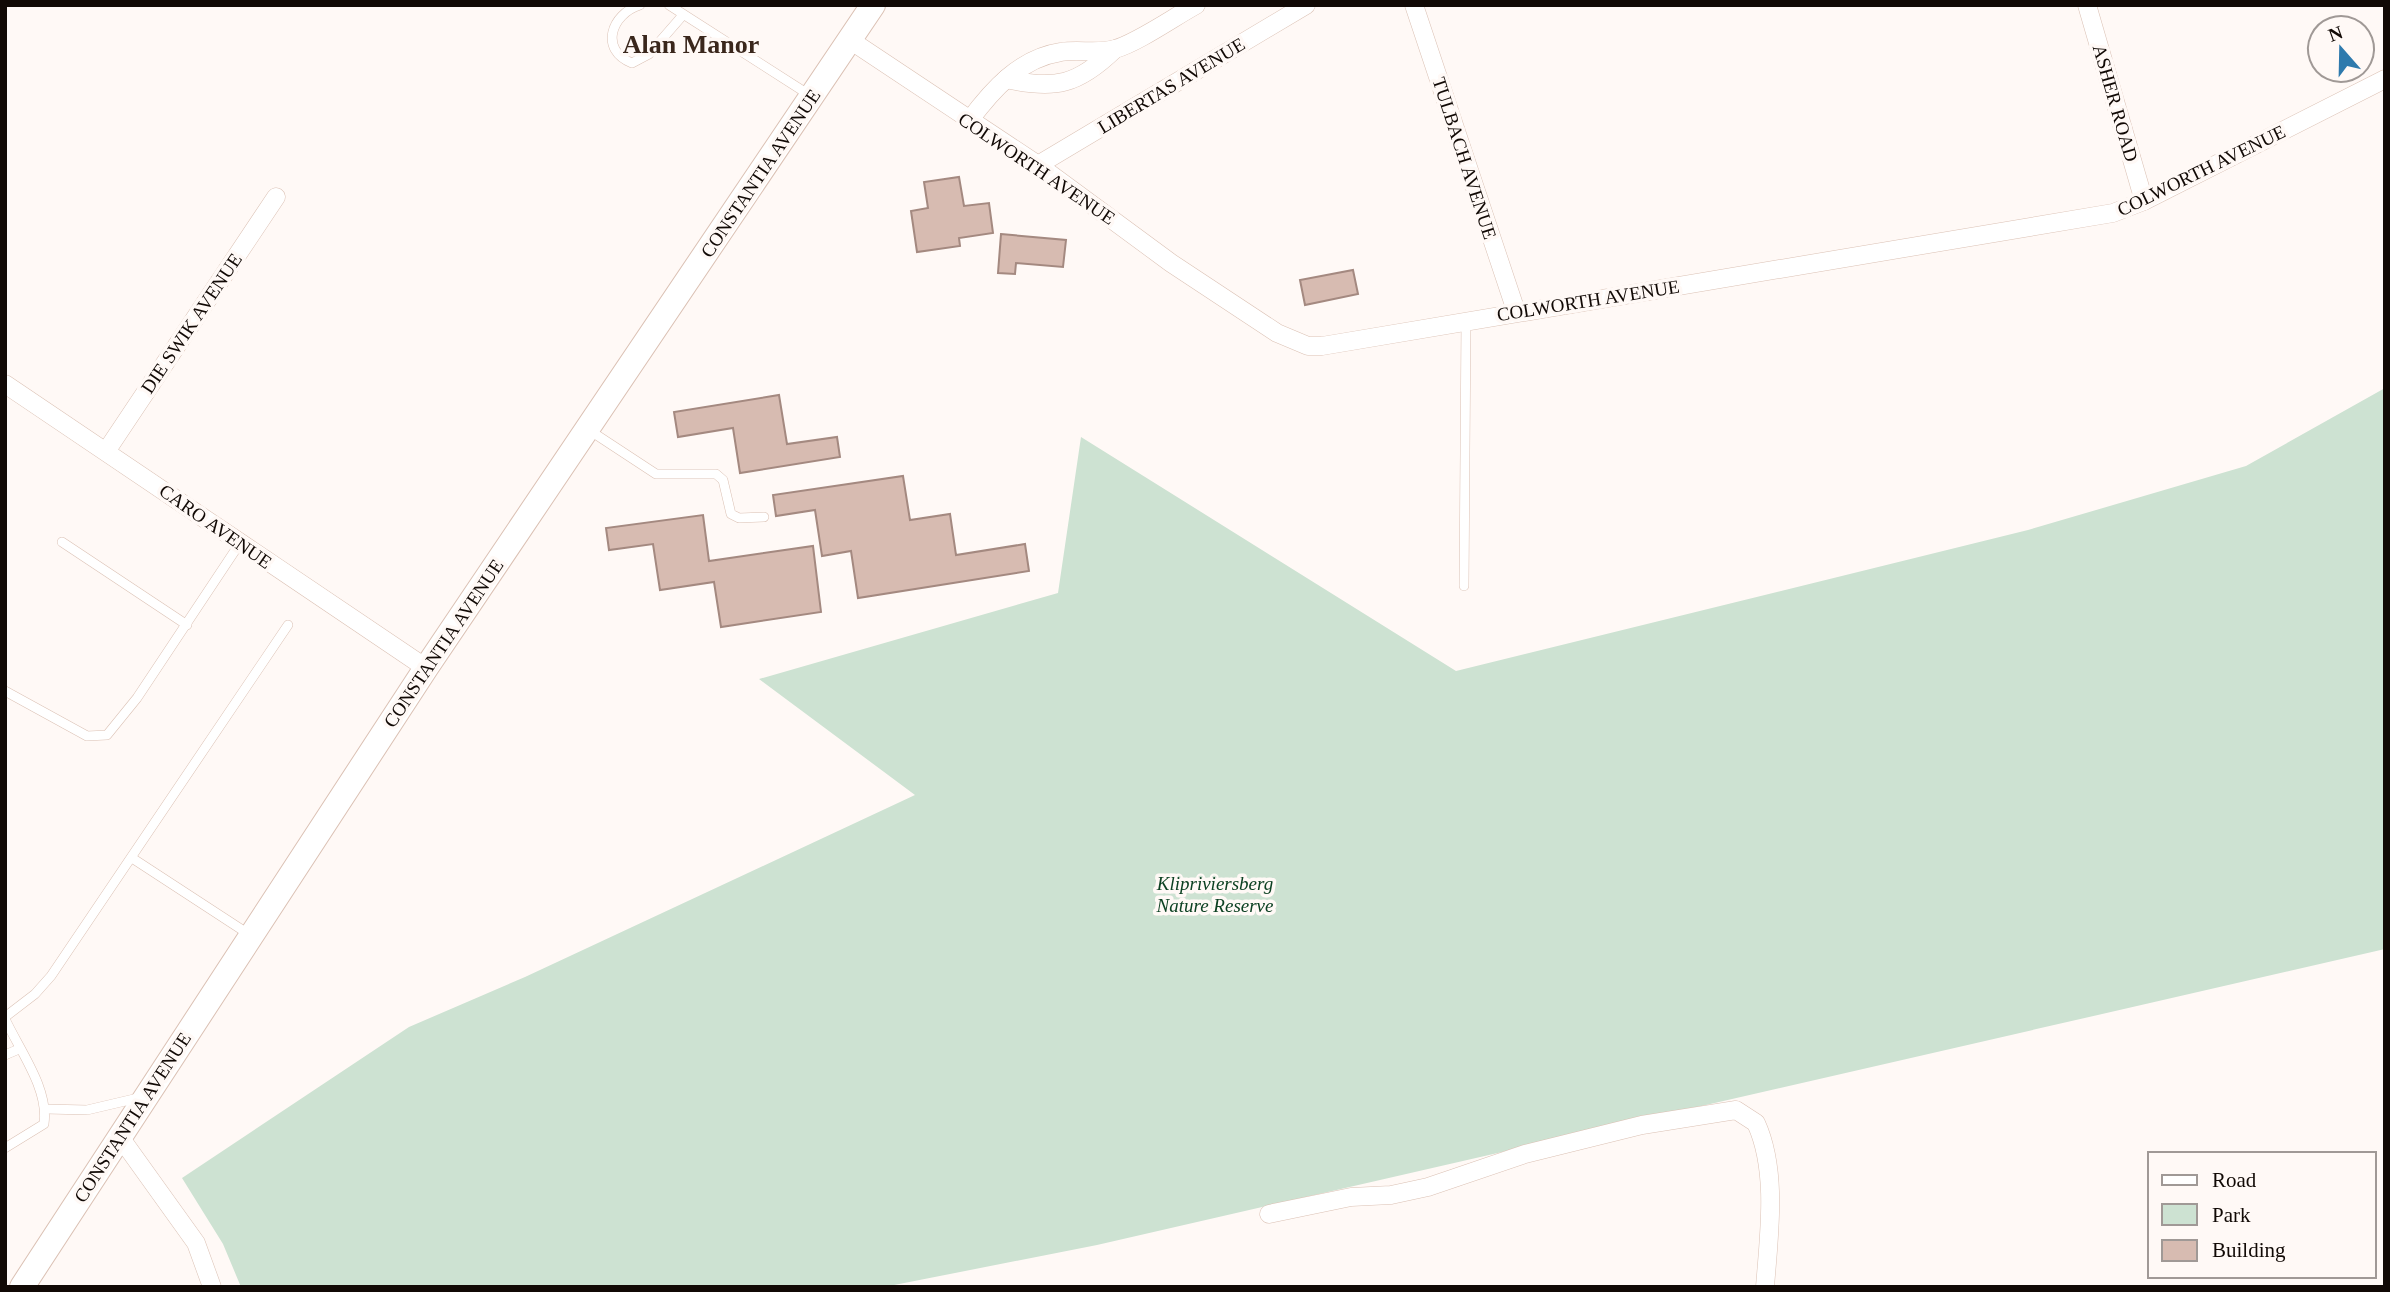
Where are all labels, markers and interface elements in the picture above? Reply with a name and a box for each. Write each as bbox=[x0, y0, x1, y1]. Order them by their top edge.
north arrow bbox=[2306, 14, 2376, 84]
text: N bbox=[2325, 21, 2346, 46]
district label: Alan Manor bbox=[623, 30, 759, 59]
street label: LIBERTAS AVENUE bbox=[1094, 33, 1248, 138]
street label: ASHER ROAD bbox=[2089, 42, 2142, 164]
street label: TULBACH AVENUE bbox=[1428, 75, 1501, 242]
street label: CONSTANTIA AVENUE bbox=[696, 85, 825, 261]
street label: COLWORTH AVENUE bbox=[954, 108, 1119, 229]
street label: COLWORTH AVENUE bbox=[2114, 121, 2289, 220]
street label: DIE SWIK AVENUE bbox=[137, 249, 246, 397]
street label: COLWORTH AVENUE bbox=[1495, 276, 1681, 325]
street label: CARO AVENUE bbox=[156, 480, 276, 573]
street label: CONSTANTIA AVENUE bbox=[379, 555, 508, 731]
park label: Klipriviersberg Nature Reserve bbox=[1156, 873, 1273, 916]
street label: CONSTANTIA AVENUE bbox=[70, 1028, 195, 1206]
legend bbox=[2148, 1152, 2376, 1278]
text: Road bbox=[2212, 1168, 2257, 1192]
text: Park bbox=[2212, 1203, 2251, 1227]
text: Building bbox=[2212, 1238, 2286, 1262]

